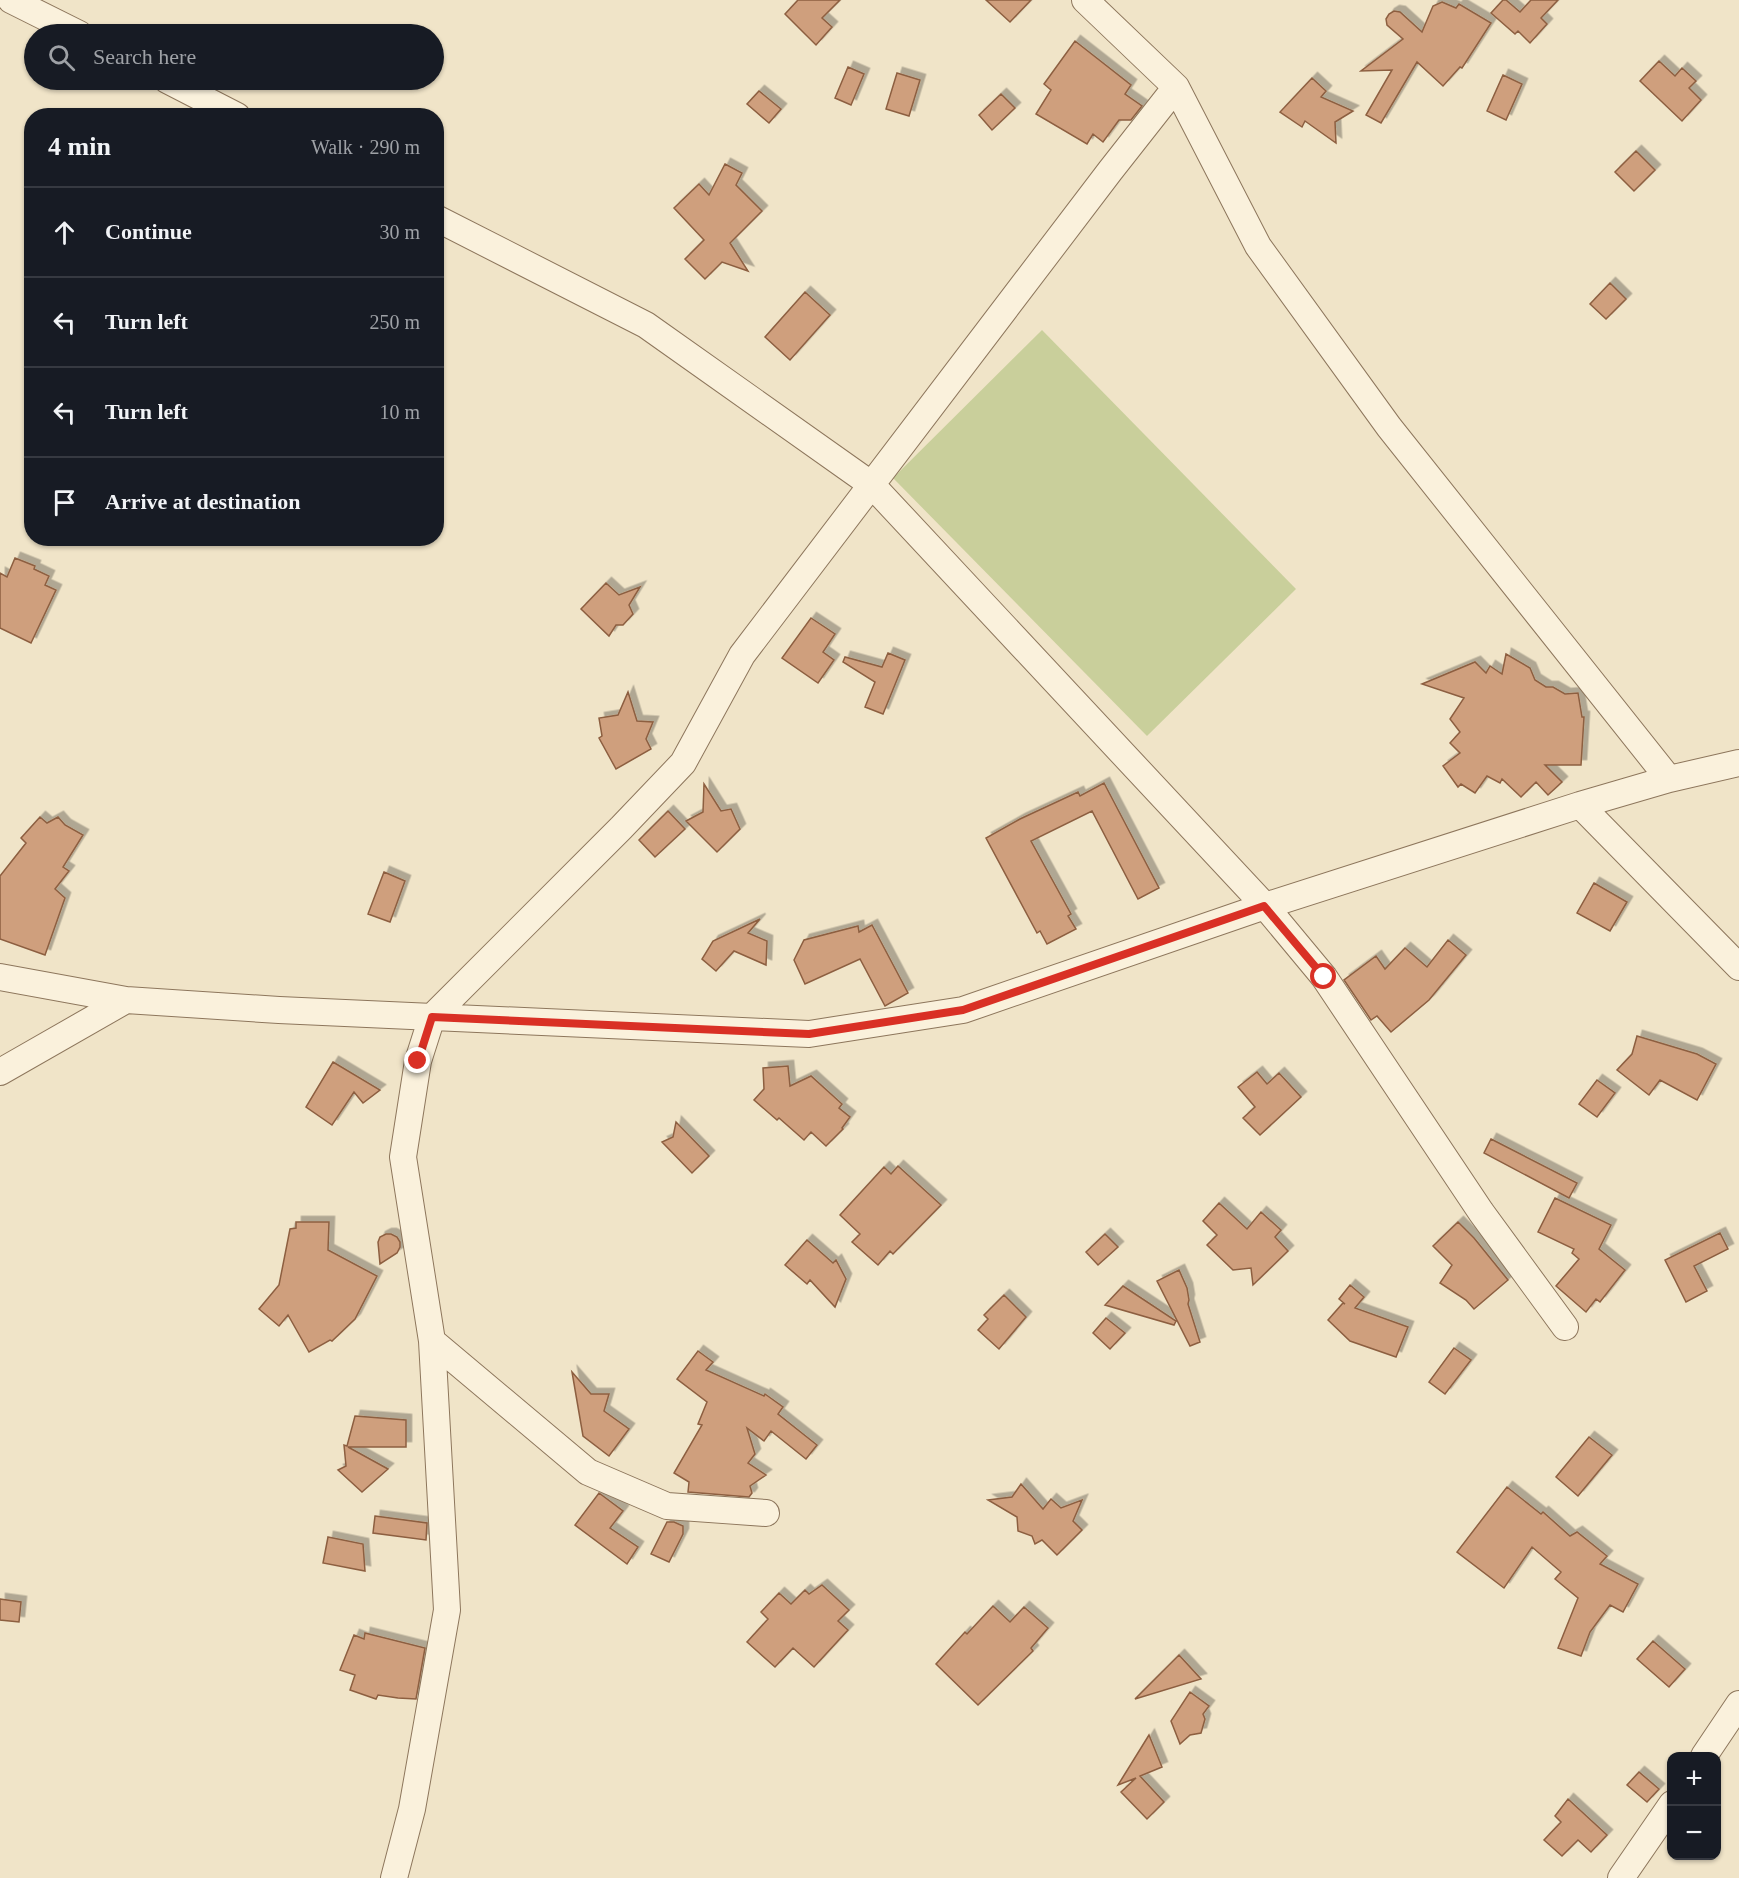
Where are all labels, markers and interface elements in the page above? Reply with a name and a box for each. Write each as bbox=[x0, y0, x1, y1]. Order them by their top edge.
search box bbox=[24, 24, 444, 90]
icon: search bbox=[45, 41, 78, 74]
text: Search here bbox=[93, 44, 196, 69]
text: 4 min bbox=[48, 132, 111, 161]
text: Walk · 290 m bbox=[311, 136, 420, 158]
icon: ahead bbox=[48, 216, 81, 249]
text: Continue bbox=[105, 219, 192, 244]
text: 30 m bbox=[379, 221, 420, 243]
icon: left bbox=[48, 306, 81, 339]
text: Turn left bbox=[105, 309, 188, 334]
text: 250 m bbox=[369, 311, 420, 333]
icon: left bbox=[48, 396, 81, 429]
text: Turn left bbox=[105, 399, 188, 424]
text: 10 m bbox=[379, 401, 420, 423]
icon: arrive bbox=[48, 486, 81, 519]
text: Arrive at destination bbox=[105, 489, 301, 514]
route start bbox=[1310, 963, 1336, 989]
route end bbox=[404, 1047, 430, 1073]
map controls bbox=[1667, 1752, 1721, 1860]
button: + bbox=[1667, 1752, 1721, 1806]
button: − bbox=[1667, 1806, 1721, 1860]

